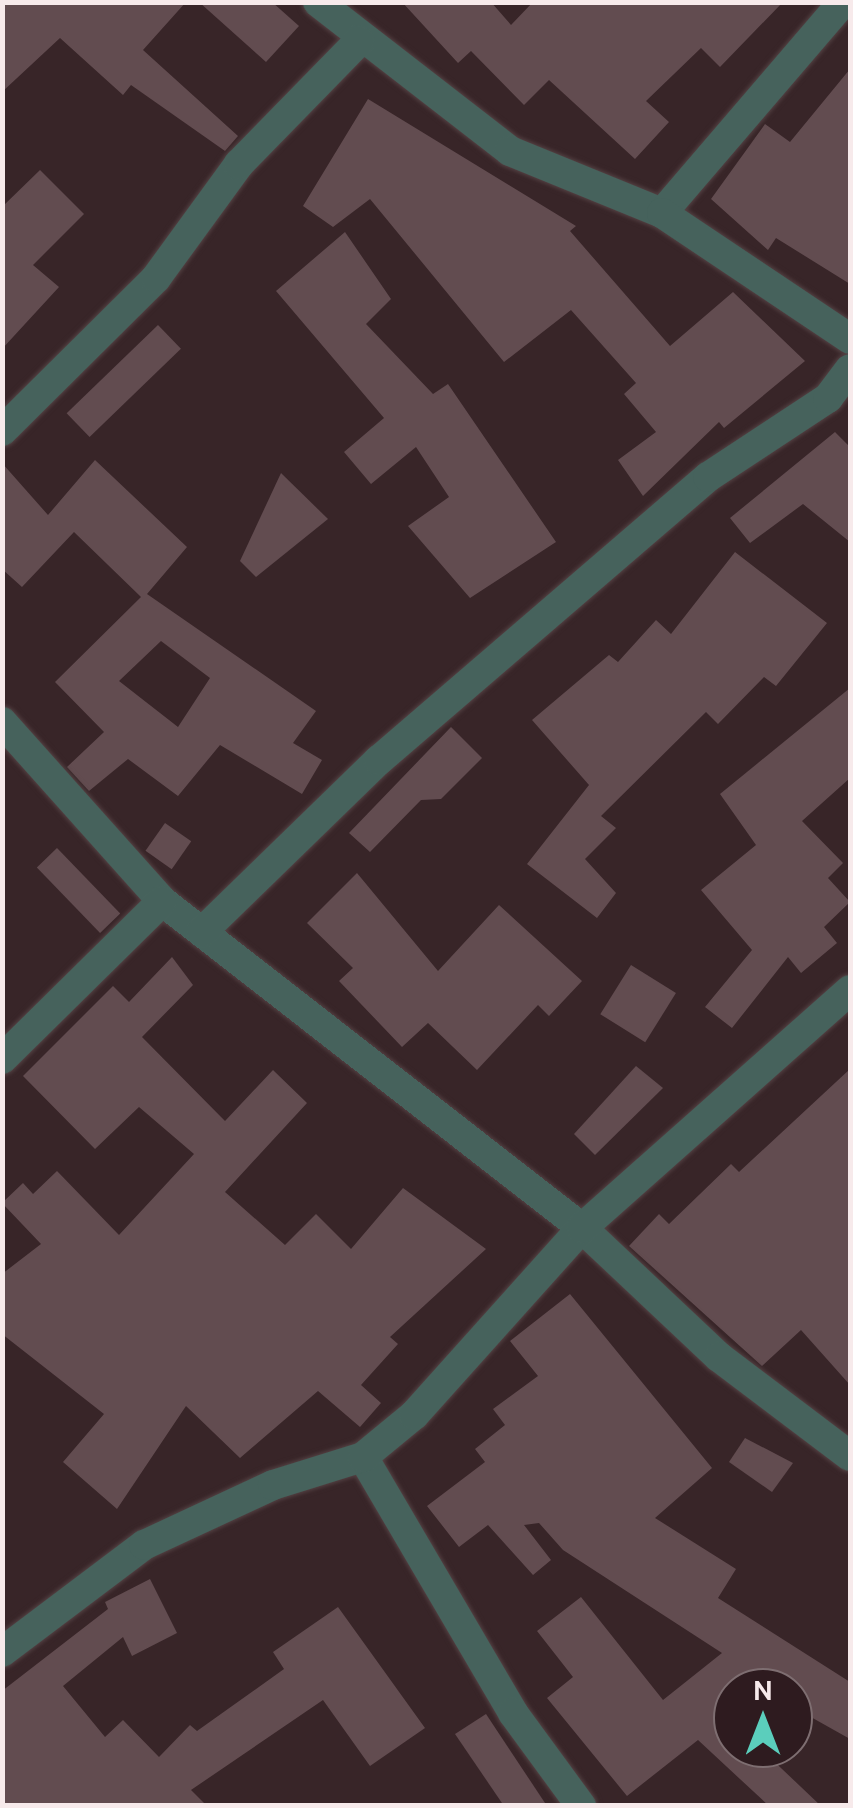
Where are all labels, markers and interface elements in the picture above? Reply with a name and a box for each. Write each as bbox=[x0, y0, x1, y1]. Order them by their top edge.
north arrow bbox=[713, 1668, 813, 1768]
text: N bbox=[753, 1673, 773, 1707]

